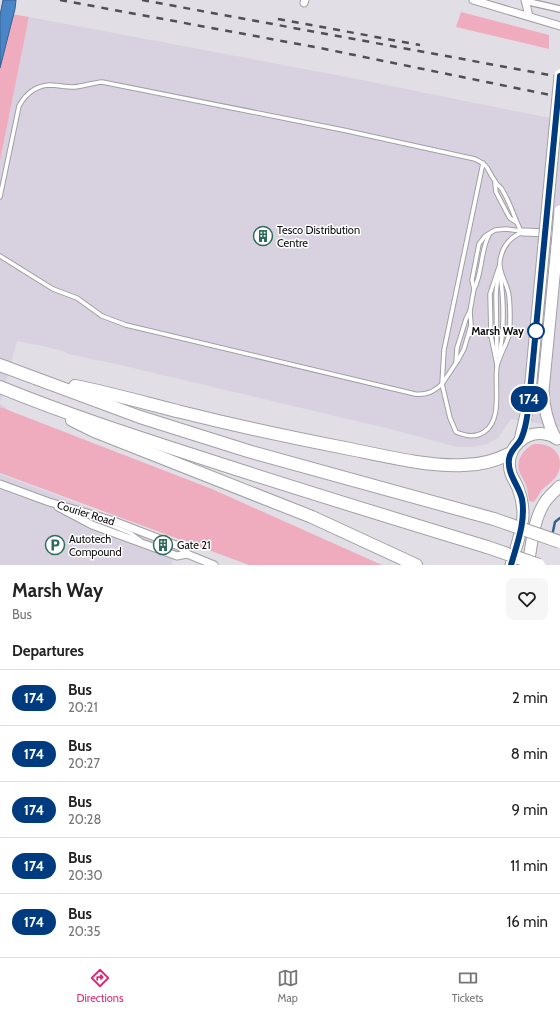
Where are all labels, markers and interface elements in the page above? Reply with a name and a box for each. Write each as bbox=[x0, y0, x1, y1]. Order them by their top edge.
place label: Tesco Distribution Centre bbox=[277, 223, 360, 250]
building icon: Tesco Distribution Centre bbox=[252, 225, 274, 247]
marker: Marsh Way bbox=[527, 322, 545, 340]
place label: Marsh Way bbox=[471, 324, 524, 338]
line badge: 174 bbox=[506, 386, 552, 412]
text: 174 bbox=[519, 390, 539, 408]
street label: Courier Road bbox=[55, 498, 117, 528]
place label: Autotech Compound bbox=[69, 532, 122, 559]
parking icon: Autotech Compound bbox=[44, 534, 66, 556]
building icon: Gate 21 bbox=[152, 534, 174, 556]
place label: Gate 21 bbox=[177, 538, 211, 552]
button: heart bbox=[506, 578, 548, 620]
text: Marsh Way bbox=[12, 579, 103, 602]
text: Bus bbox=[12, 606, 32, 622]
text: Departures bbox=[12, 642, 84, 660]
text: Bus bbox=[68, 681, 92, 699]
text: 174 bbox=[24, 689, 44, 707]
text: 2 min bbox=[512, 689, 548, 707]
text: 20:21 bbox=[68, 699, 98, 715]
text: Bus bbox=[68, 737, 92, 755]
text: 174 bbox=[24, 745, 44, 763]
text: 8 min bbox=[511, 745, 548, 763]
text: 20:27 bbox=[68, 755, 100, 771]
text: Bus bbox=[68, 793, 92, 811]
text: 174 bbox=[24, 801, 44, 819]
text: 9 min bbox=[511, 801, 548, 819]
text: 20:28 bbox=[68, 811, 101, 827]
text: Bus bbox=[68, 849, 92, 867]
text: 174 bbox=[24, 857, 44, 875]
text: 11 min bbox=[510, 857, 548, 875]
text: 20:30 bbox=[68, 867, 103, 883]
text: Bus bbox=[68, 905, 92, 923]
text: 174 bbox=[24, 913, 44, 931]
text: 16 min bbox=[506, 913, 548, 931]
text: 20:35 bbox=[68, 923, 101, 939]
tab: Directions bbox=[77, 967, 124, 1005]
tab: Map bbox=[277, 967, 299, 1005]
tab: Tickets bbox=[452, 967, 483, 1005]

